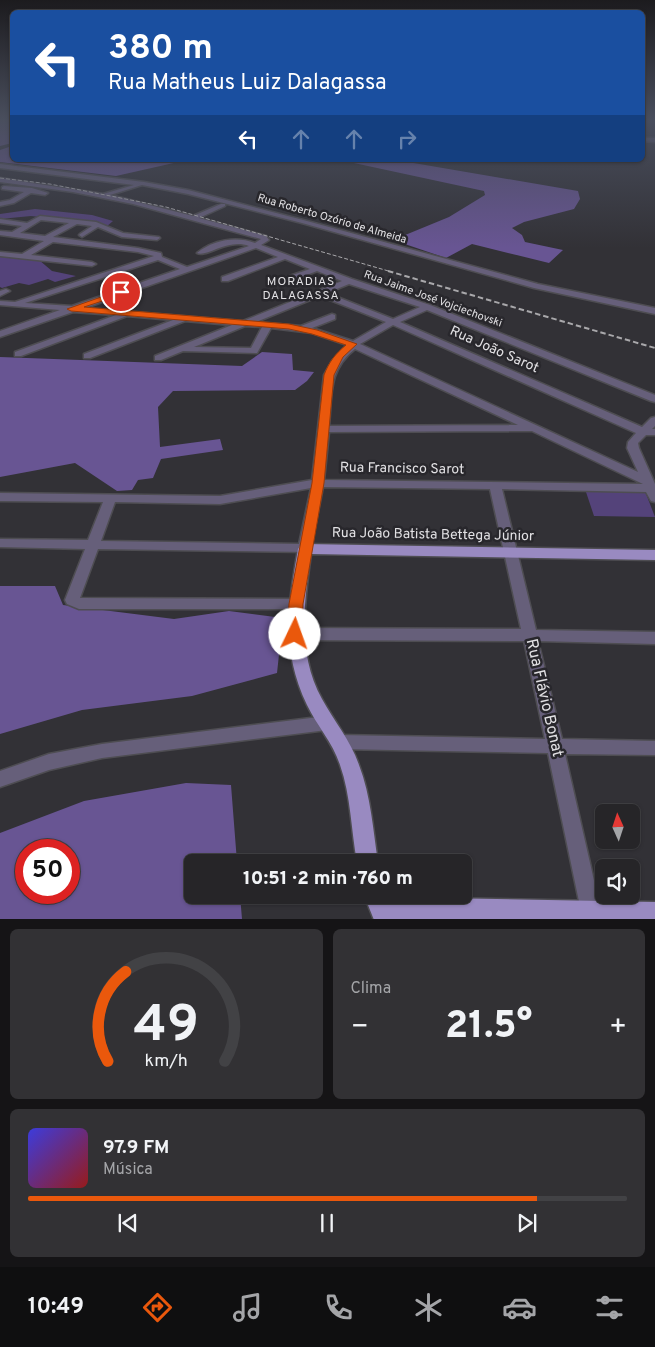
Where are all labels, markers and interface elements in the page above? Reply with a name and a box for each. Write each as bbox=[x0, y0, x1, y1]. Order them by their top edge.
text: 380 m bbox=[108, 27, 213, 71]
icon: left bbox=[25, 30, 90, 95]
text: Rua Matheus Luiz Dalagassa bbox=[108, 70, 387, 97]
icon: left bbox=[234, 125, 262, 153]
icon: ahead bbox=[287, 125, 315, 153]
icon: ahead bbox=[340, 125, 368, 153]
icon: right bbox=[393, 125, 421, 153]
street label: Rua Roberto Ozório de Almeida bbox=[256, 191, 408, 247]
street label: Rua Jaime José Vojciechovski bbox=[362, 267, 504, 331]
pin bbox=[100, 271, 142, 313]
district label: MORADIAS DALAGASSA bbox=[262, 274, 340, 304]
icon: arrive bbox=[107, 278, 135, 306]
street label: Rua João Sarot bbox=[447, 323, 541, 377]
street label: Rua Francisco Sarot bbox=[340, 459, 464, 479]
street label: Rua João Batista Bettega Júnior bbox=[332, 525, 535, 545]
position arrow bbox=[268, 607, 320, 659]
street label: Rua Flávio Bonat bbox=[521, 637, 567, 759]
north arrow bbox=[595, 804, 640, 849]
map controls bbox=[595, 804, 640, 904]
speed limit sign: 50 bbox=[15, 839, 80, 904]
button: sound bbox=[595, 859, 640, 904]
text: 10:51 · 2 min · 760 m bbox=[243, 867, 413, 891]
text: Clima bbox=[351, 979, 391, 999]
text: 49 bbox=[134, 994, 199, 1060]
text: 21.5° bbox=[445, 1003, 533, 1052]
text: − bbox=[351, 1010, 369, 1046]
text: + bbox=[609, 1010, 627, 1046]
text: km/h bbox=[145, 1050, 188, 1073]
text: 97.9 FM bbox=[103, 1136, 169, 1160]
text: Música bbox=[103, 1160, 153, 1180]
icon: previous bbox=[114, 1209, 142, 1237]
icon: pause bbox=[313, 1209, 341, 1237]
icon: next bbox=[513, 1209, 541, 1237]
icon: directions bbox=[140, 1290, 175, 1325]
icon: music bbox=[230, 1290, 265, 1325]
icon: phone bbox=[321, 1290, 356, 1325]
icon: climate bbox=[411, 1290, 446, 1325]
icon: car bbox=[502, 1290, 537, 1325]
icon: filters bbox=[592, 1290, 627, 1325]
text: 10:49 bbox=[28, 1294, 84, 1321]

